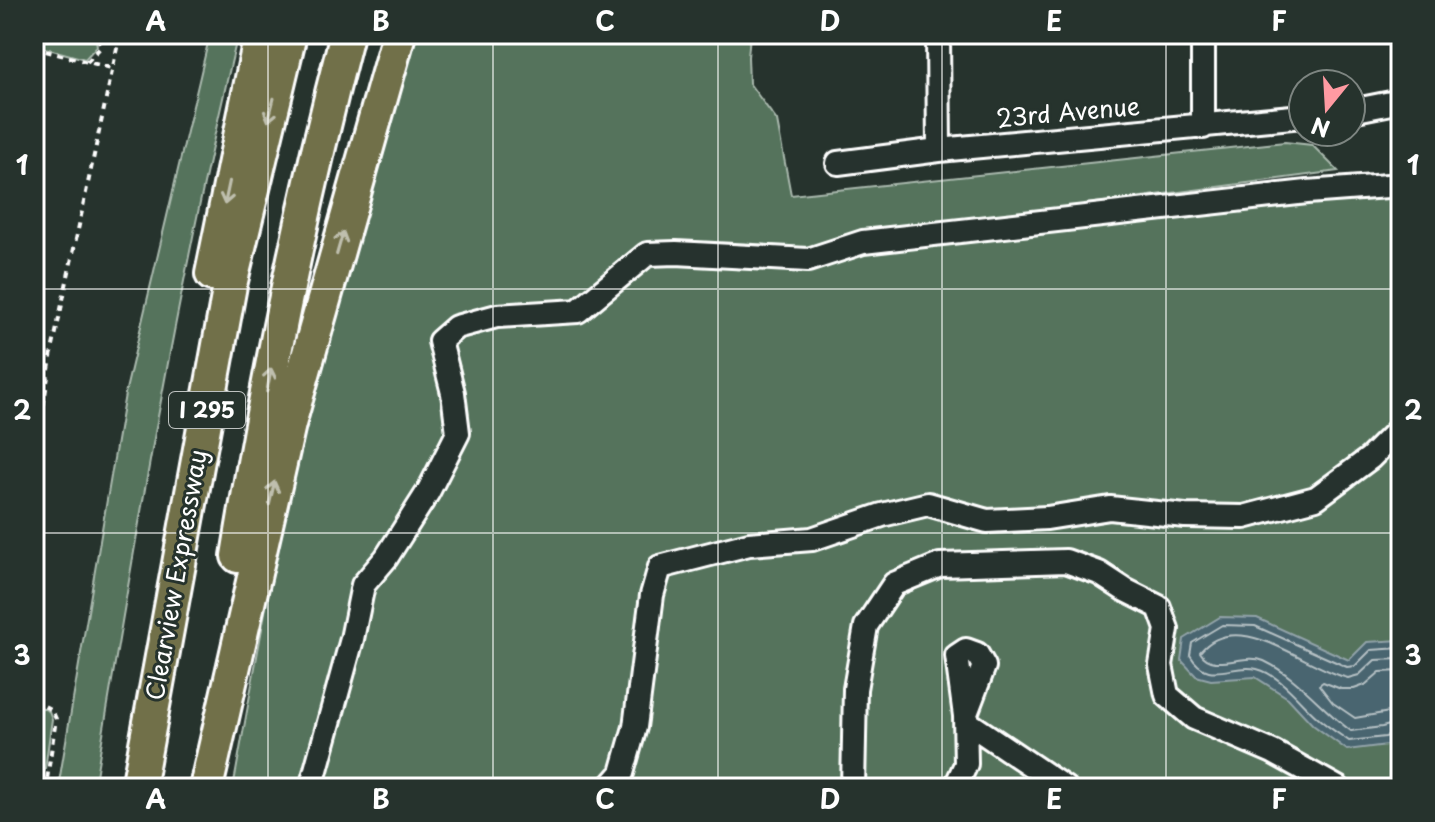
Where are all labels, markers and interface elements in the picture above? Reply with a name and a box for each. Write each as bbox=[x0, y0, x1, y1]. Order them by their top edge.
text: A bbox=[146, 1, 166, 40]
text: B bbox=[372, 1, 390, 40]
text: C bbox=[595, 1, 615, 40]
text: D bbox=[820, 1, 840, 40]
text: E bbox=[1046, 1, 1062, 40]
text: F bbox=[1271, 1, 1287, 40]
north arrow bbox=[1287, 68, 1367, 148]
street label: 23rd Avenue bbox=[994, 87, 1141, 135]
one-way arrow bbox=[262, 96, 277, 122]
text: N bbox=[1307, 110, 1334, 147]
text: 1 bbox=[16, 145, 28, 184]
text: 1 bbox=[1407, 145, 1419, 184]
one-way arrow bbox=[219, 179, 234, 205]
one-way arrow bbox=[333, 230, 348, 256]
one-way arrow bbox=[263, 368, 278, 393]
text: 2 bbox=[13, 390, 31, 429]
text: 2 bbox=[1404, 390, 1422, 429]
road number: I 295 bbox=[169, 392, 245, 428]
street label: Clearview Expressway bbox=[135, 447, 215, 703]
one-way arrow bbox=[266, 481, 281, 507]
text: 3 bbox=[13, 635, 31, 674]
text: 3 bbox=[1404, 635, 1422, 674]
text: A bbox=[146, 779, 166, 818]
text: B bbox=[372, 779, 390, 818]
text: C bbox=[595, 779, 615, 818]
text: D bbox=[820, 779, 840, 818]
text: E bbox=[1046, 779, 1062, 818]
text: F bbox=[1271, 779, 1287, 818]

